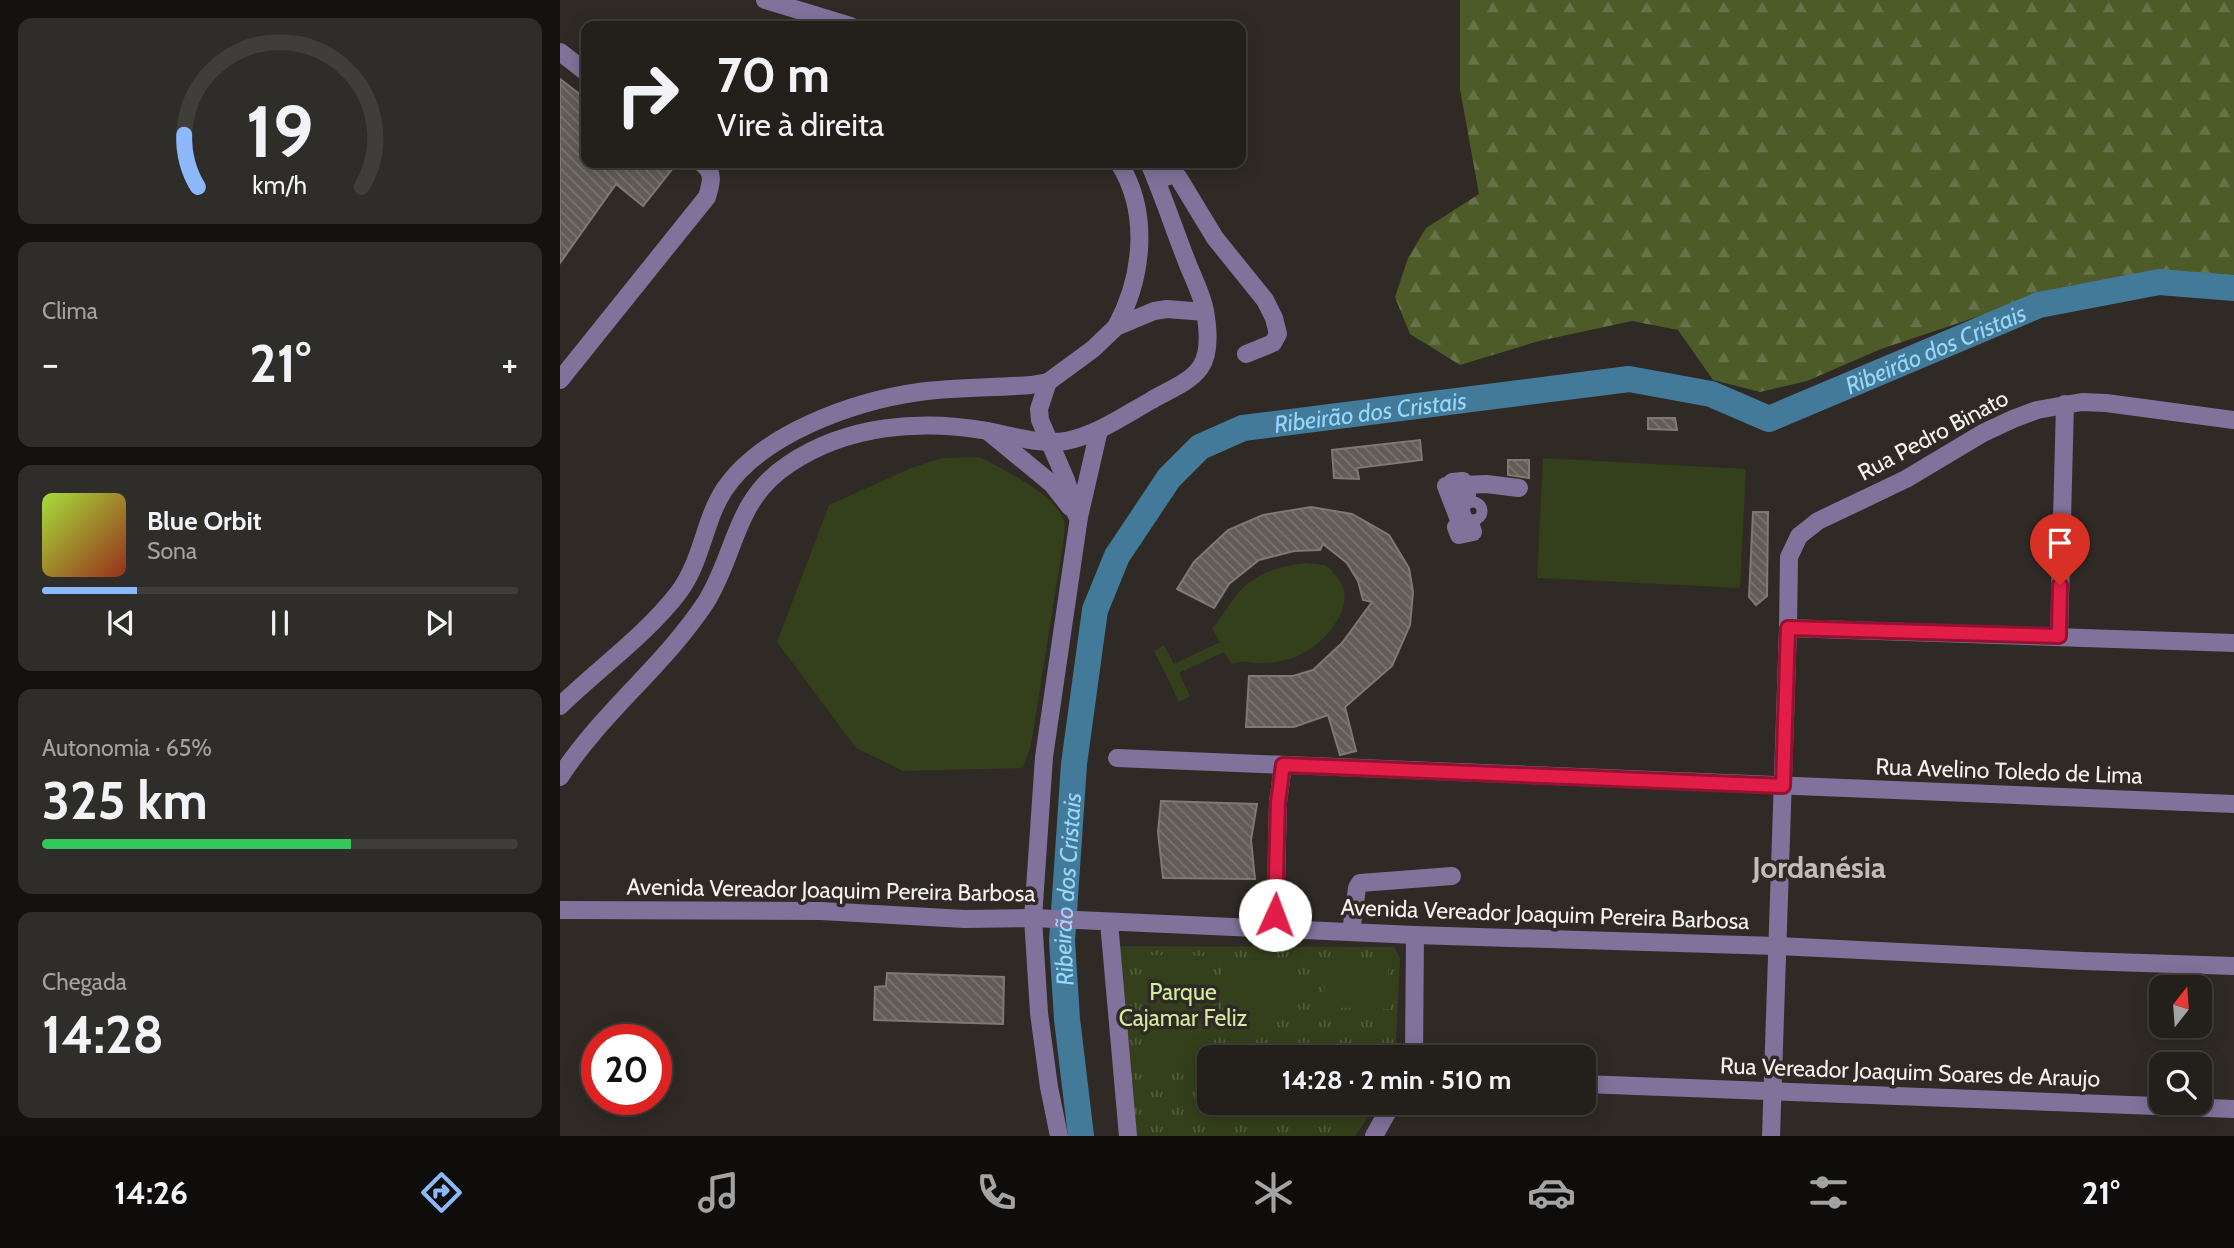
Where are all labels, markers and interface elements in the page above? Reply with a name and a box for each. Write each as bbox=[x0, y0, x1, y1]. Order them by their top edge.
text: 70 m bbox=[717, 45, 830, 104]
icon: right bbox=[602, 49, 693, 140]
text: 19 bbox=[246, 87, 314, 175]
text: Vire à direita bbox=[717, 105, 884, 144]
text: km/h bbox=[253, 170, 307, 200]
text: Clima bbox=[42, 297, 98, 325]
water label: Ribeirão dos Cristais bbox=[1841, 298, 2030, 400]
text: 21° bbox=[249, 332, 311, 395]
text: − bbox=[42, 340, 59, 387]
text: + bbox=[501, 340, 518, 387]
street label: Rua Pedro Binato bbox=[1853, 384, 2013, 486]
water label: Ribeirão dos Cristais bbox=[1272, 385, 1468, 438]
text: Blue Orbit bbox=[147, 505, 262, 537]
pin bbox=[2030, 513, 2090, 585]
icon: arrive bbox=[2041, 524, 2079, 562]
text: Sona bbox=[147, 537, 197, 565]
icon: previous bbox=[102, 604, 140, 642]
icon: pause bbox=[261, 604, 299, 642]
icon: next bbox=[420, 604, 458, 642]
text: Autonomia · 65% bbox=[42, 734, 212, 762]
street label: Rua Avelino Toledo de Lima bbox=[1875, 752, 2143, 790]
text: 325 km bbox=[42, 769, 208, 832]
water label: Ribeirão dos Cristais bbox=[1047, 792, 1087, 987]
district label: Jordanésia bbox=[1751, 849, 1886, 886]
street label: Avenida Vereador Joaquim Pereira Barbosa bbox=[626, 872, 1036, 908]
position arrow bbox=[1238, 878, 1312, 952]
street label: Avenida Vereador Joaquim Pereira Barbosa bbox=[1340, 893, 1750, 935]
text: Chegada bbox=[42, 968, 127, 996]
north arrow bbox=[2149, 975, 2212, 1038]
map controls bbox=[2149, 975, 2212, 1115]
park label: Parque Cajamar Feliz bbox=[1119, 978, 1248, 1032]
text: 14:28 bbox=[42, 1003, 164, 1066]
speed limit sign: 20 bbox=[581, 1024, 672, 1115]
street label: Rua Vereador Joaquim Soares de Araujo bbox=[1719, 1051, 2101, 1093]
button: search bbox=[2149, 1052, 2212, 1115]
text: 14:28 · 2 min · 510 m bbox=[1282, 1064, 1511, 1096]
icon: directions bbox=[417, 1168, 466, 1217]
icon: music bbox=[694, 1168, 743, 1217]
icon: phone bbox=[972, 1168, 1021, 1217]
icon: climate bbox=[1249, 1168, 1298, 1217]
icon: car bbox=[1527, 1168, 1576, 1217]
icon: filters bbox=[1804, 1168, 1853, 1217]
text: 14:26 bbox=[114, 1173, 188, 1212]
text: 21° bbox=[2082, 1173, 2120, 1212]

